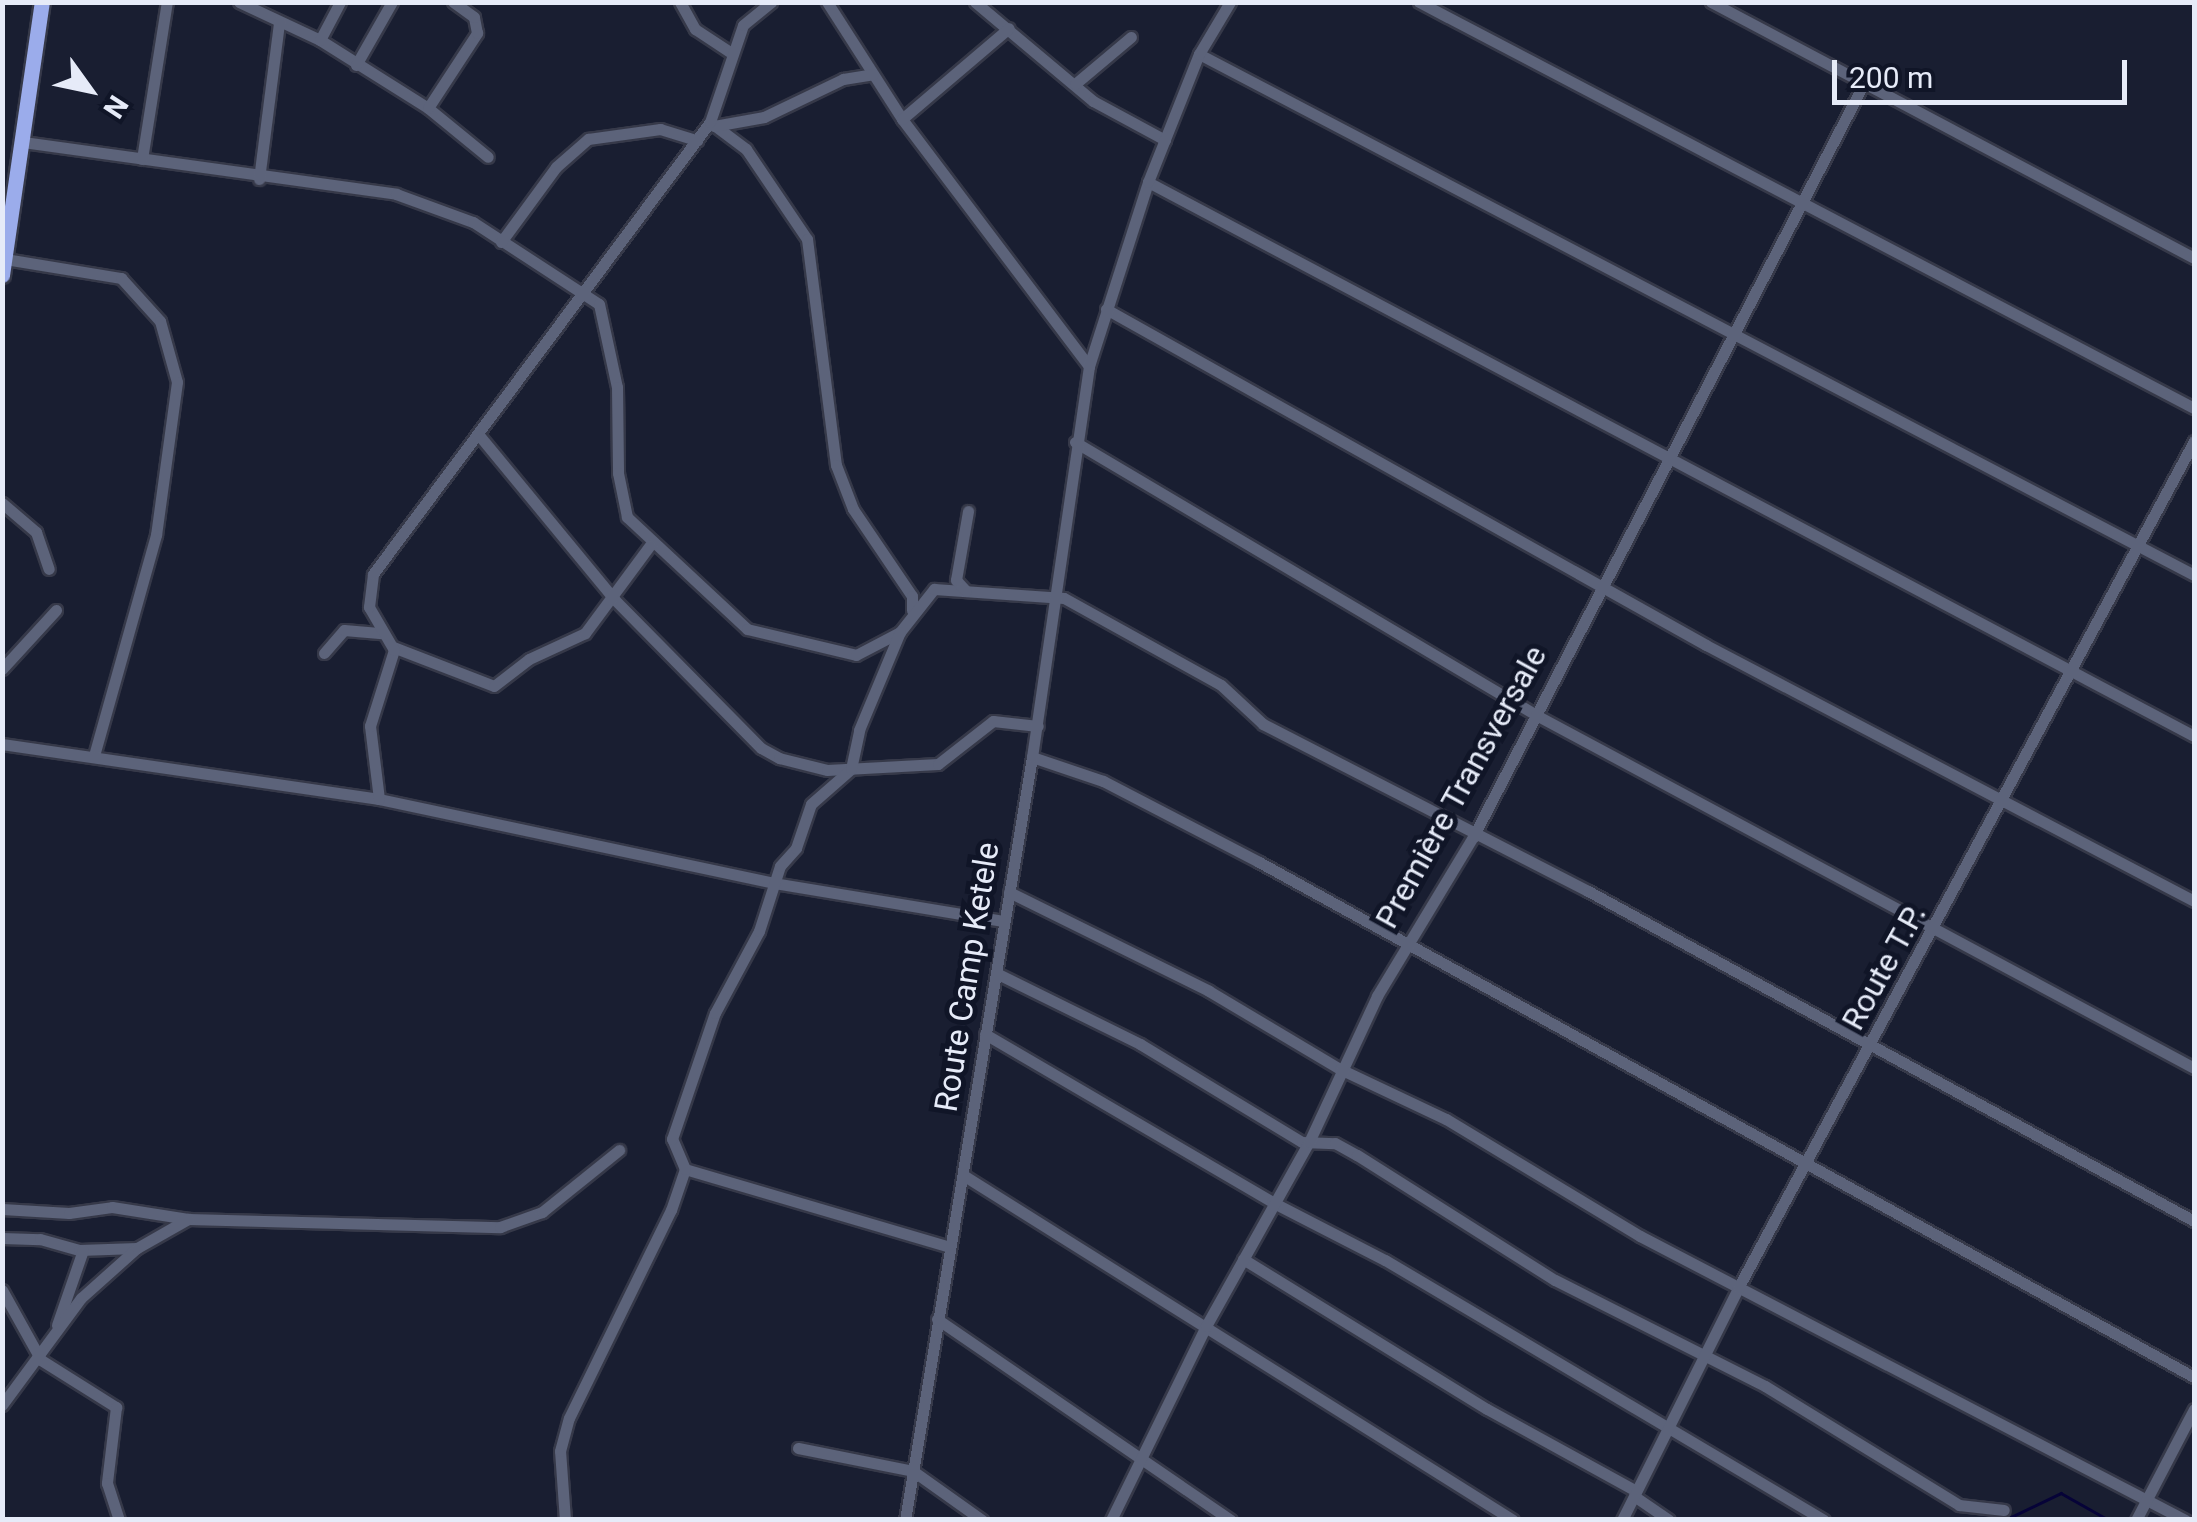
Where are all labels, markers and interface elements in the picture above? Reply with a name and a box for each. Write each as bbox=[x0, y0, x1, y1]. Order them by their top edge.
north arrow bbox=[40, 40, 140, 140]
scale bar bbox=[1837, 40, 2132, 102]
text: 200 m bbox=[1849, 60, 1933, 95]
text: N bbox=[96, 89, 135, 124]
street label: Première Transversale bbox=[1367, 639, 1555, 935]
street label: Route Camp Ketele bbox=[927, 840, 1007, 1114]
street label: Route T.P. bbox=[1834, 897, 1934, 1037]

